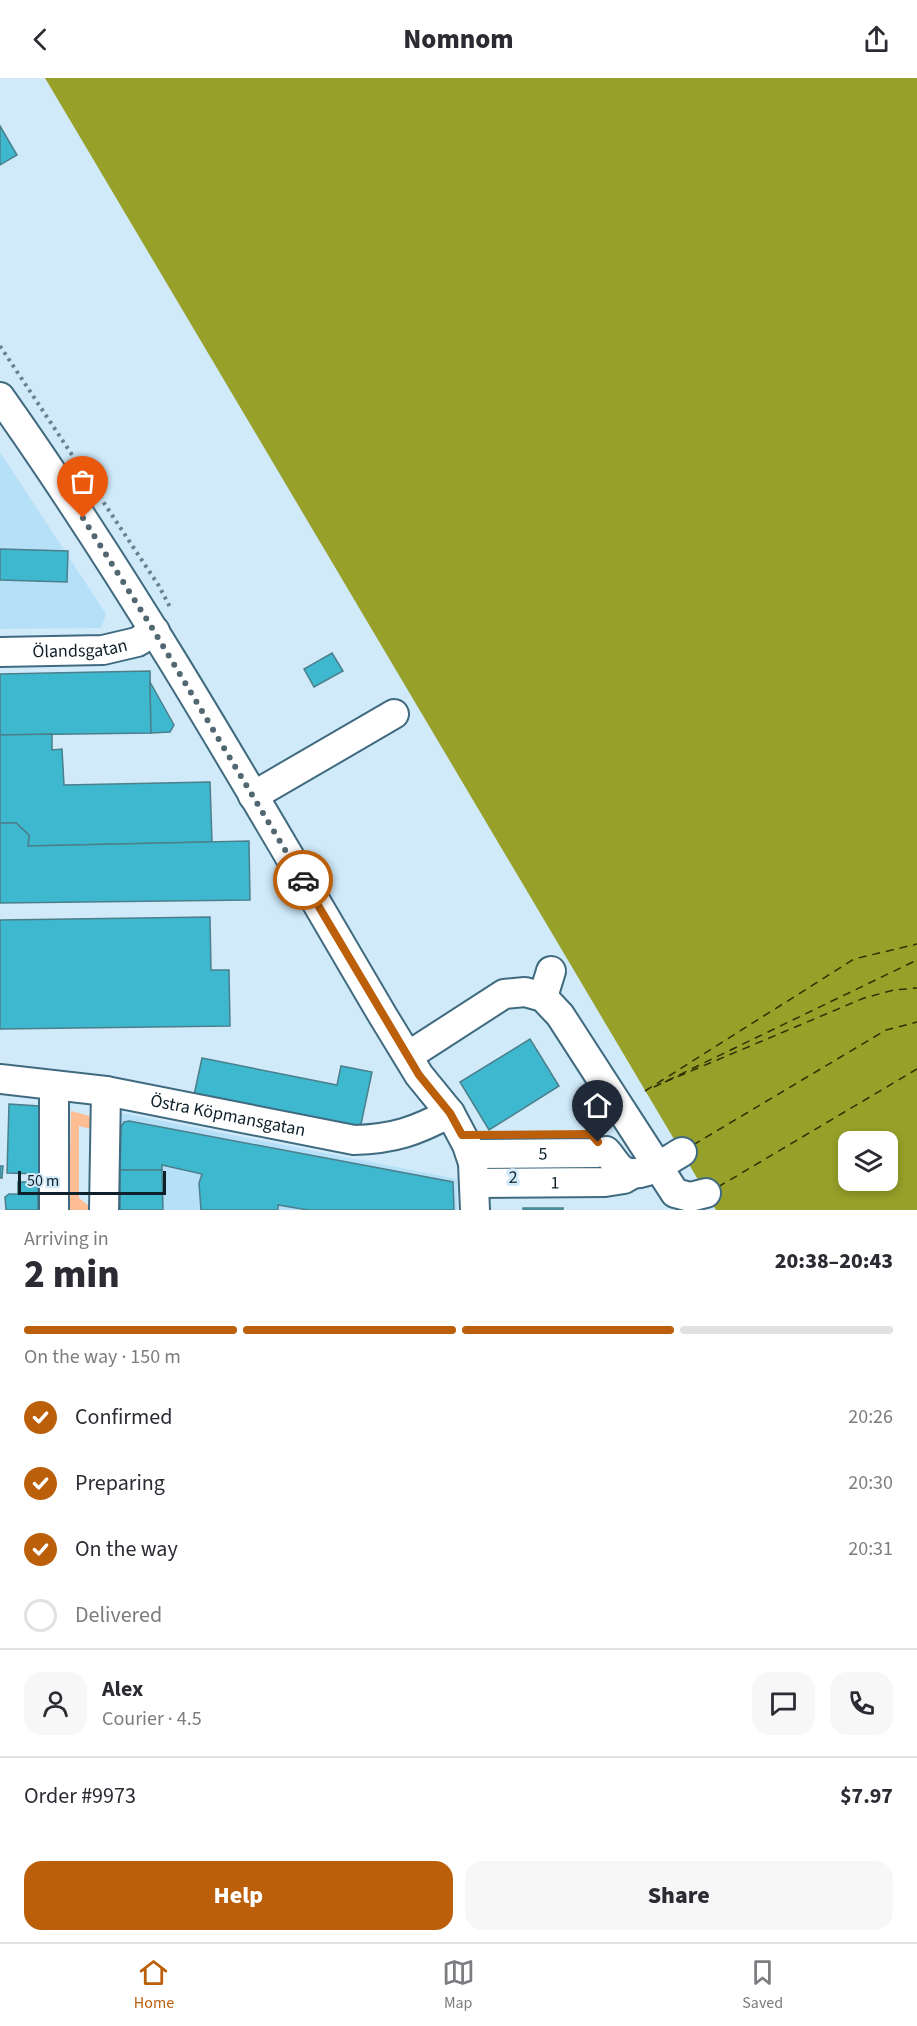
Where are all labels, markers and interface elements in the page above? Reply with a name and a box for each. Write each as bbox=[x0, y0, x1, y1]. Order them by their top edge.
text: Nomnom bbox=[403, 20, 514, 59]
icon: back bbox=[24, 23, 57, 56]
icon: share bbox=[860, 23, 893, 56]
pin bbox=[57, 456, 108, 518]
icon: bag bbox=[66, 465, 99, 498]
street label: Ölandsgatan bbox=[32, 633, 130, 664]
courier bbox=[273, 850, 333, 910]
icon: car bbox=[287, 864, 320, 897]
pin bbox=[572, 1080, 623, 1142]
street label: Östra Köpmansgatan bbox=[148, 1088, 308, 1143]
icon: home bbox=[581, 1089, 614, 1122]
map controls bbox=[838, 1131, 898, 1191]
button: layers bbox=[838, 1131, 898, 1191]
street label: 5 bbox=[538, 1141, 548, 1166]
street label: 2 bbox=[508, 1165, 518, 1190]
scale bar bbox=[18, 1168, 166, 1196]
text: 50 m bbox=[27, 1170, 59, 1192]
street label: 1 bbox=[550, 1170, 560, 1195]
text: Arriving in bbox=[24, 1225, 109, 1253]
text: 20:38–20:43 bbox=[775, 1245, 893, 1277]
text: 2 min bbox=[24, 1247, 120, 1303]
text: On the way · 150 m bbox=[24, 1343, 181, 1371]
icon: check bbox=[24, 1401, 57, 1434]
text: Confirmed bbox=[75, 1401, 172, 1433]
text: 20:26 bbox=[848, 1403, 893, 1431]
icon: check bbox=[24, 1467, 57, 1500]
text: Preparing bbox=[75, 1467, 165, 1499]
text: 20:30 bbox=[848, 1469, 893, 1497]
icon: check bbox=[24, 1533, 57, 1566]
text: On the way bbox=[75, 1533, 178, 1565]
text: 20:31 bbox=[848, 1535, 893, 1563]
text: Delivered bbox=[75, 1599, 162, 1631]
button: person bbox=[24, 1672, 87, 1735]
button: chat bbox=[752, 1672, 815, 1735]
button: phone bbox=[830, 1672, 893, 1735]
text: Alex bbox=[102, 1673, 143, 1705]
text: Courier · 4.5 bbox=[102, 1705, 202, 1733]
text: Order #9973 bbox=[24, 1780, 136, 1812]
text: $7.97 bbox=[840, 1780, 893, 1812]
button: Help bbox=[24, 1861, 453, 1930]
button: Share bbox=[465, 1861, 893, 1930]
tab: Home bbox=[134, 1956, 174, 2014]
tab: Map bbox=[442, 1956, 475, 2014]
tab: Saved bbox=[742, 1956, 783, 2014]

